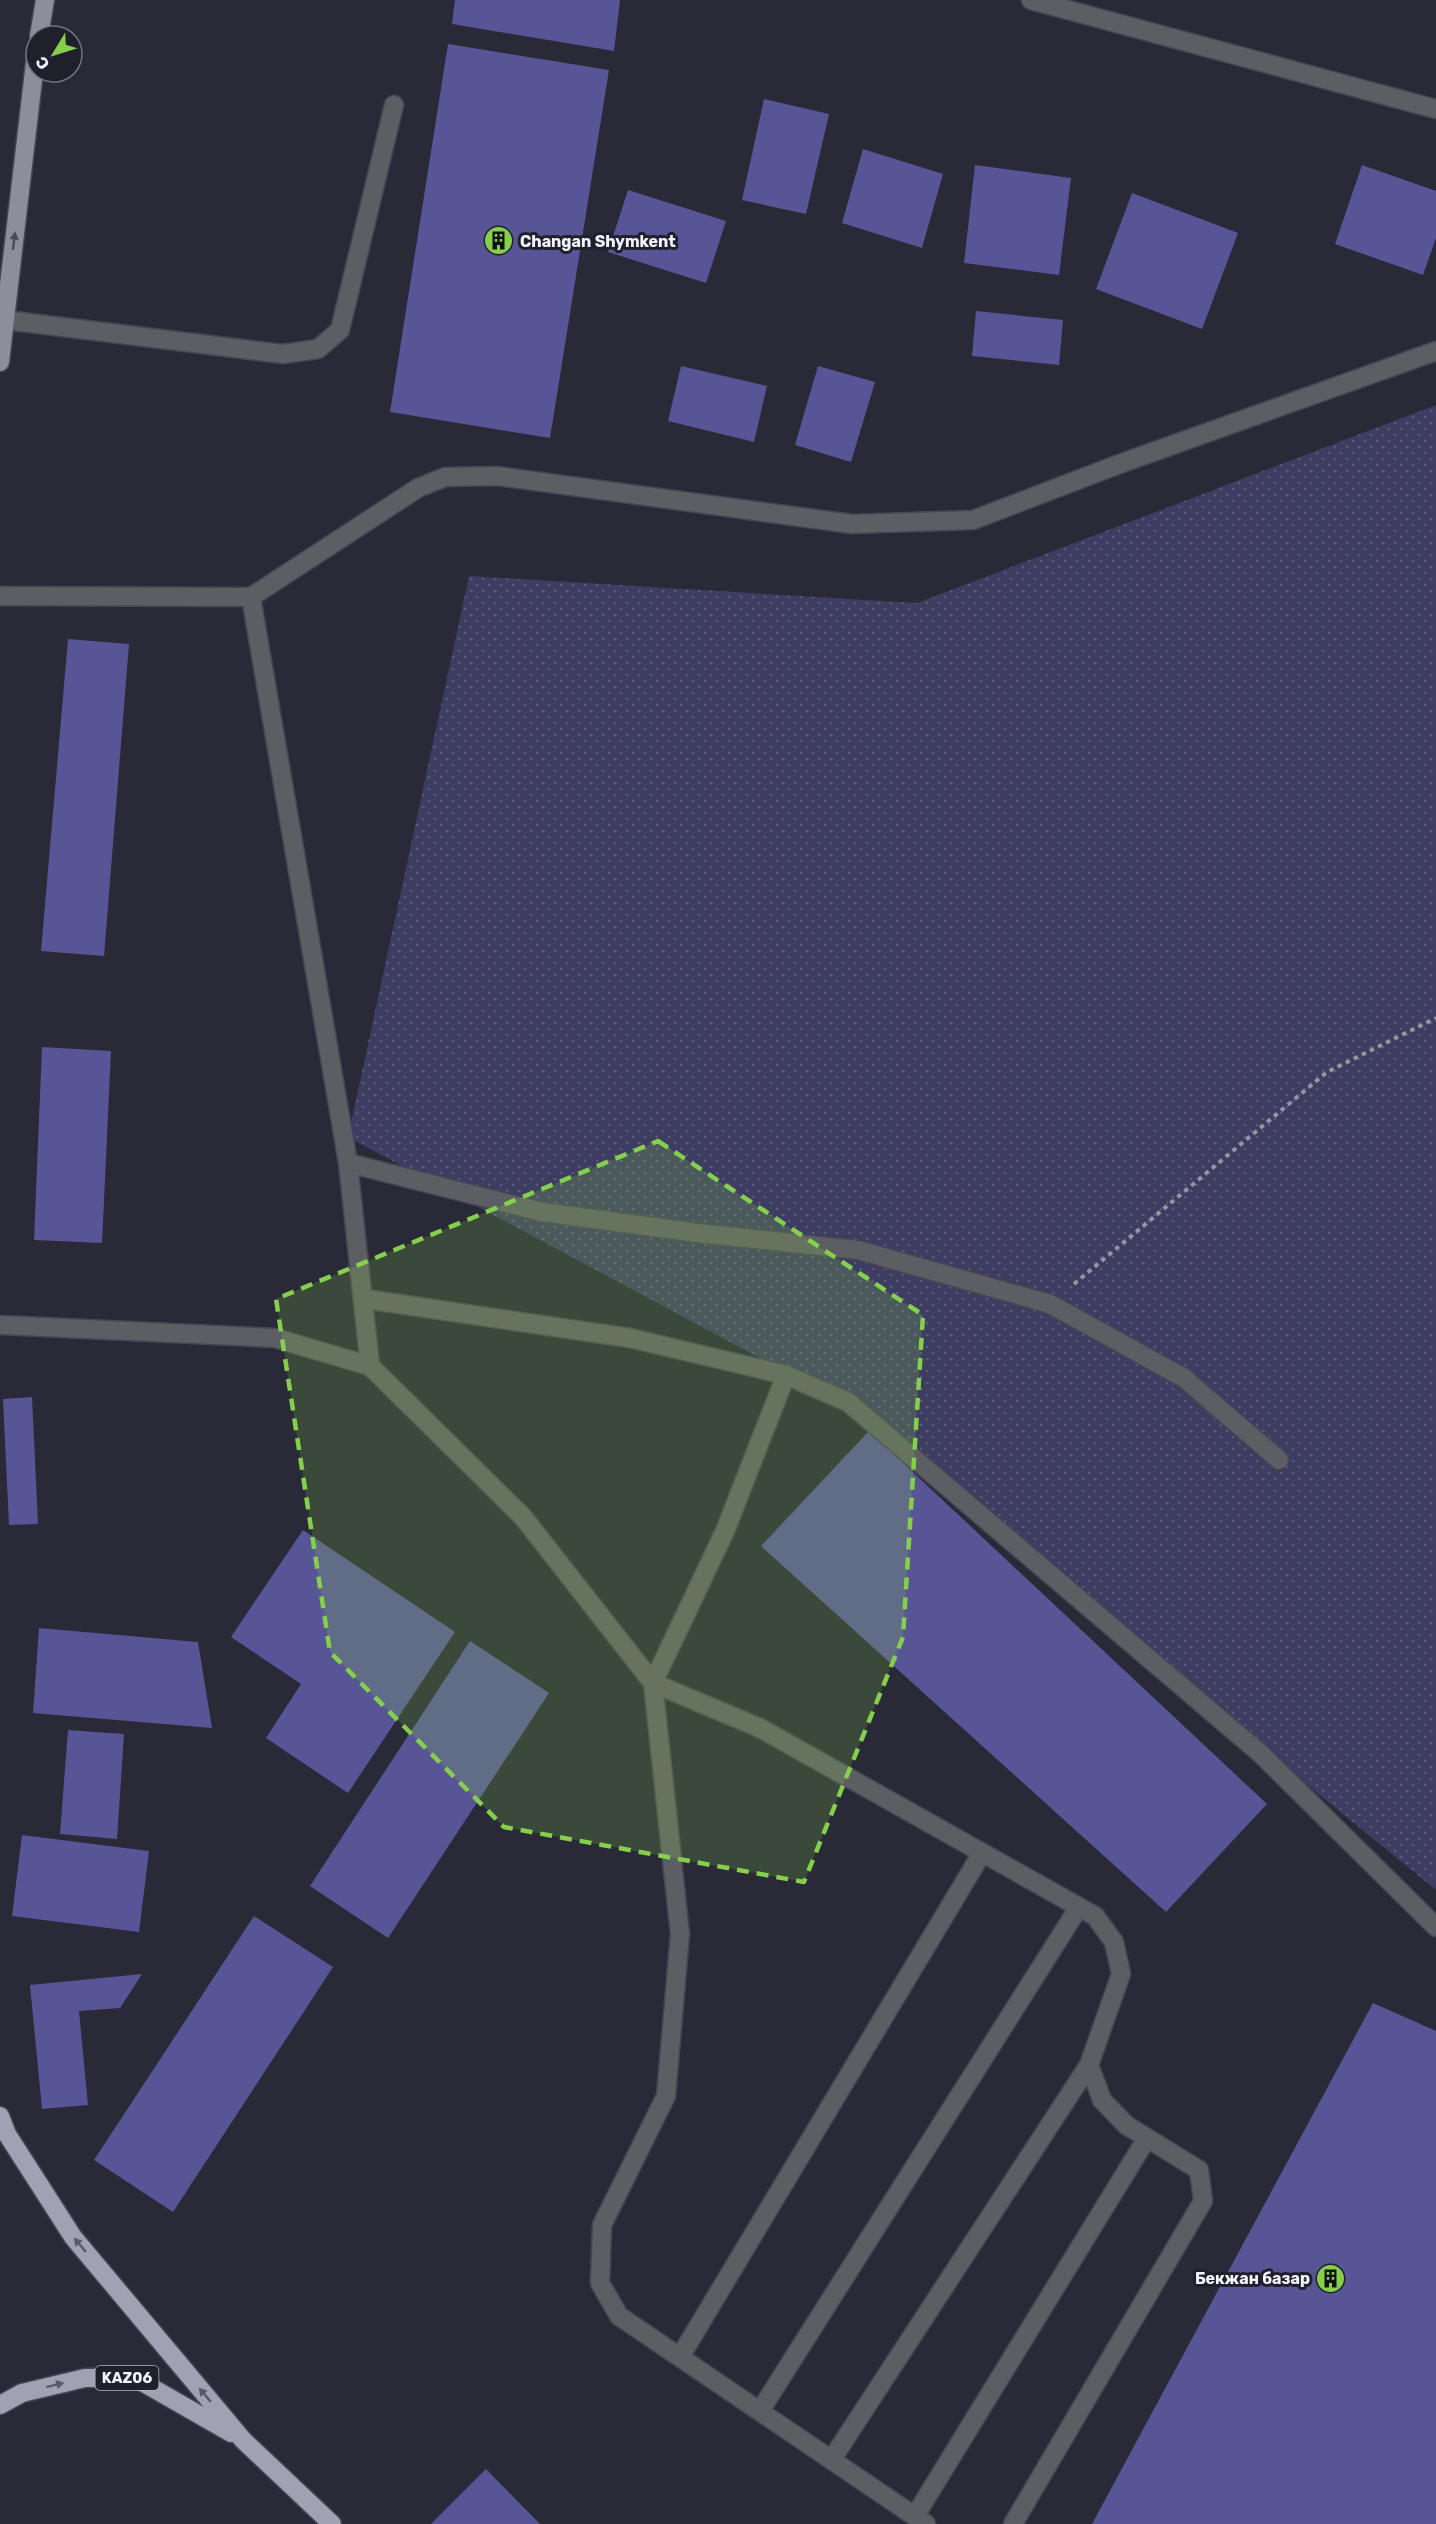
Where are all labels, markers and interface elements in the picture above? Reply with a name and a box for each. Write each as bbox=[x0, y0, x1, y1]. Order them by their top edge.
north arrow bbox=[24, 24, 84, 84]
text: С bbox=[32, 53, 54, 73]
building icon: Changan Shymkent bbox=[483, 225, 515, 257]
one-way arrow bbox=[9, 231, 19, 250]
place label: Changan Shymkent bbox=[520, 232, 676, 251]
one-way arrow bbox=[73, 2237, 86, 2253]
building icon: Бекжан базар bbox=[1315, 2262, 1347, 2294]
place label: Бекжан базар bbox=[1195, 2269, 1310, 2288]
road number: KАZ06 bbox=[96, 2366, 158, 2390]
one-way arrow bbox=[45, 2380, 64, 2390]
one-way arrow bbox=[199, 2388, 212, 2403]

